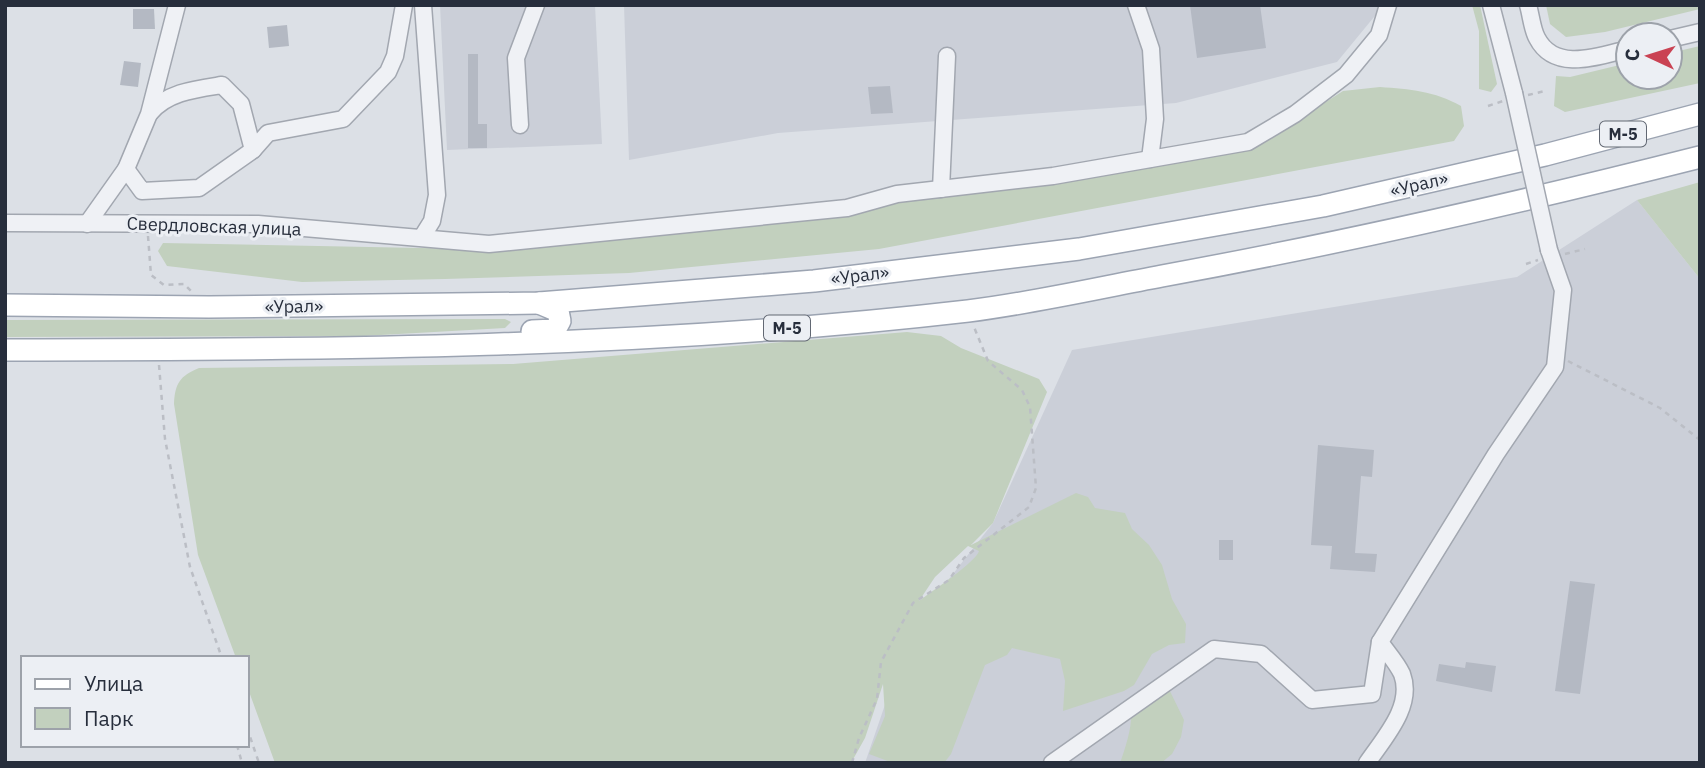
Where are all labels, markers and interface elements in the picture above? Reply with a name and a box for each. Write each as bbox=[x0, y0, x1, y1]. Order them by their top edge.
north arrow bbox=[1614, 21, 1684, 91]
text: С bbox=[1620, 48, 1644, 62]
road number: М-5 bbox=[1600, 122, 1646, 146]
street label: «Урал» bbox=[1388, 166, 1450, 202]
street label: Свердловская улица bbox=[126, 211, 302, 241]
street label: «Урал» bbox=[830, 260, 890, 290]
street label: «Урал» bbox=[265, 294, 323, 318]
road number: М-5 bbox=[764, 316, 810, 340]
legend bbox=[21, 656, 248, 747]
text: Улица bbox=[84, 669, 143, 697]
text: Парк bbox=[84, 704, 134, 732]

